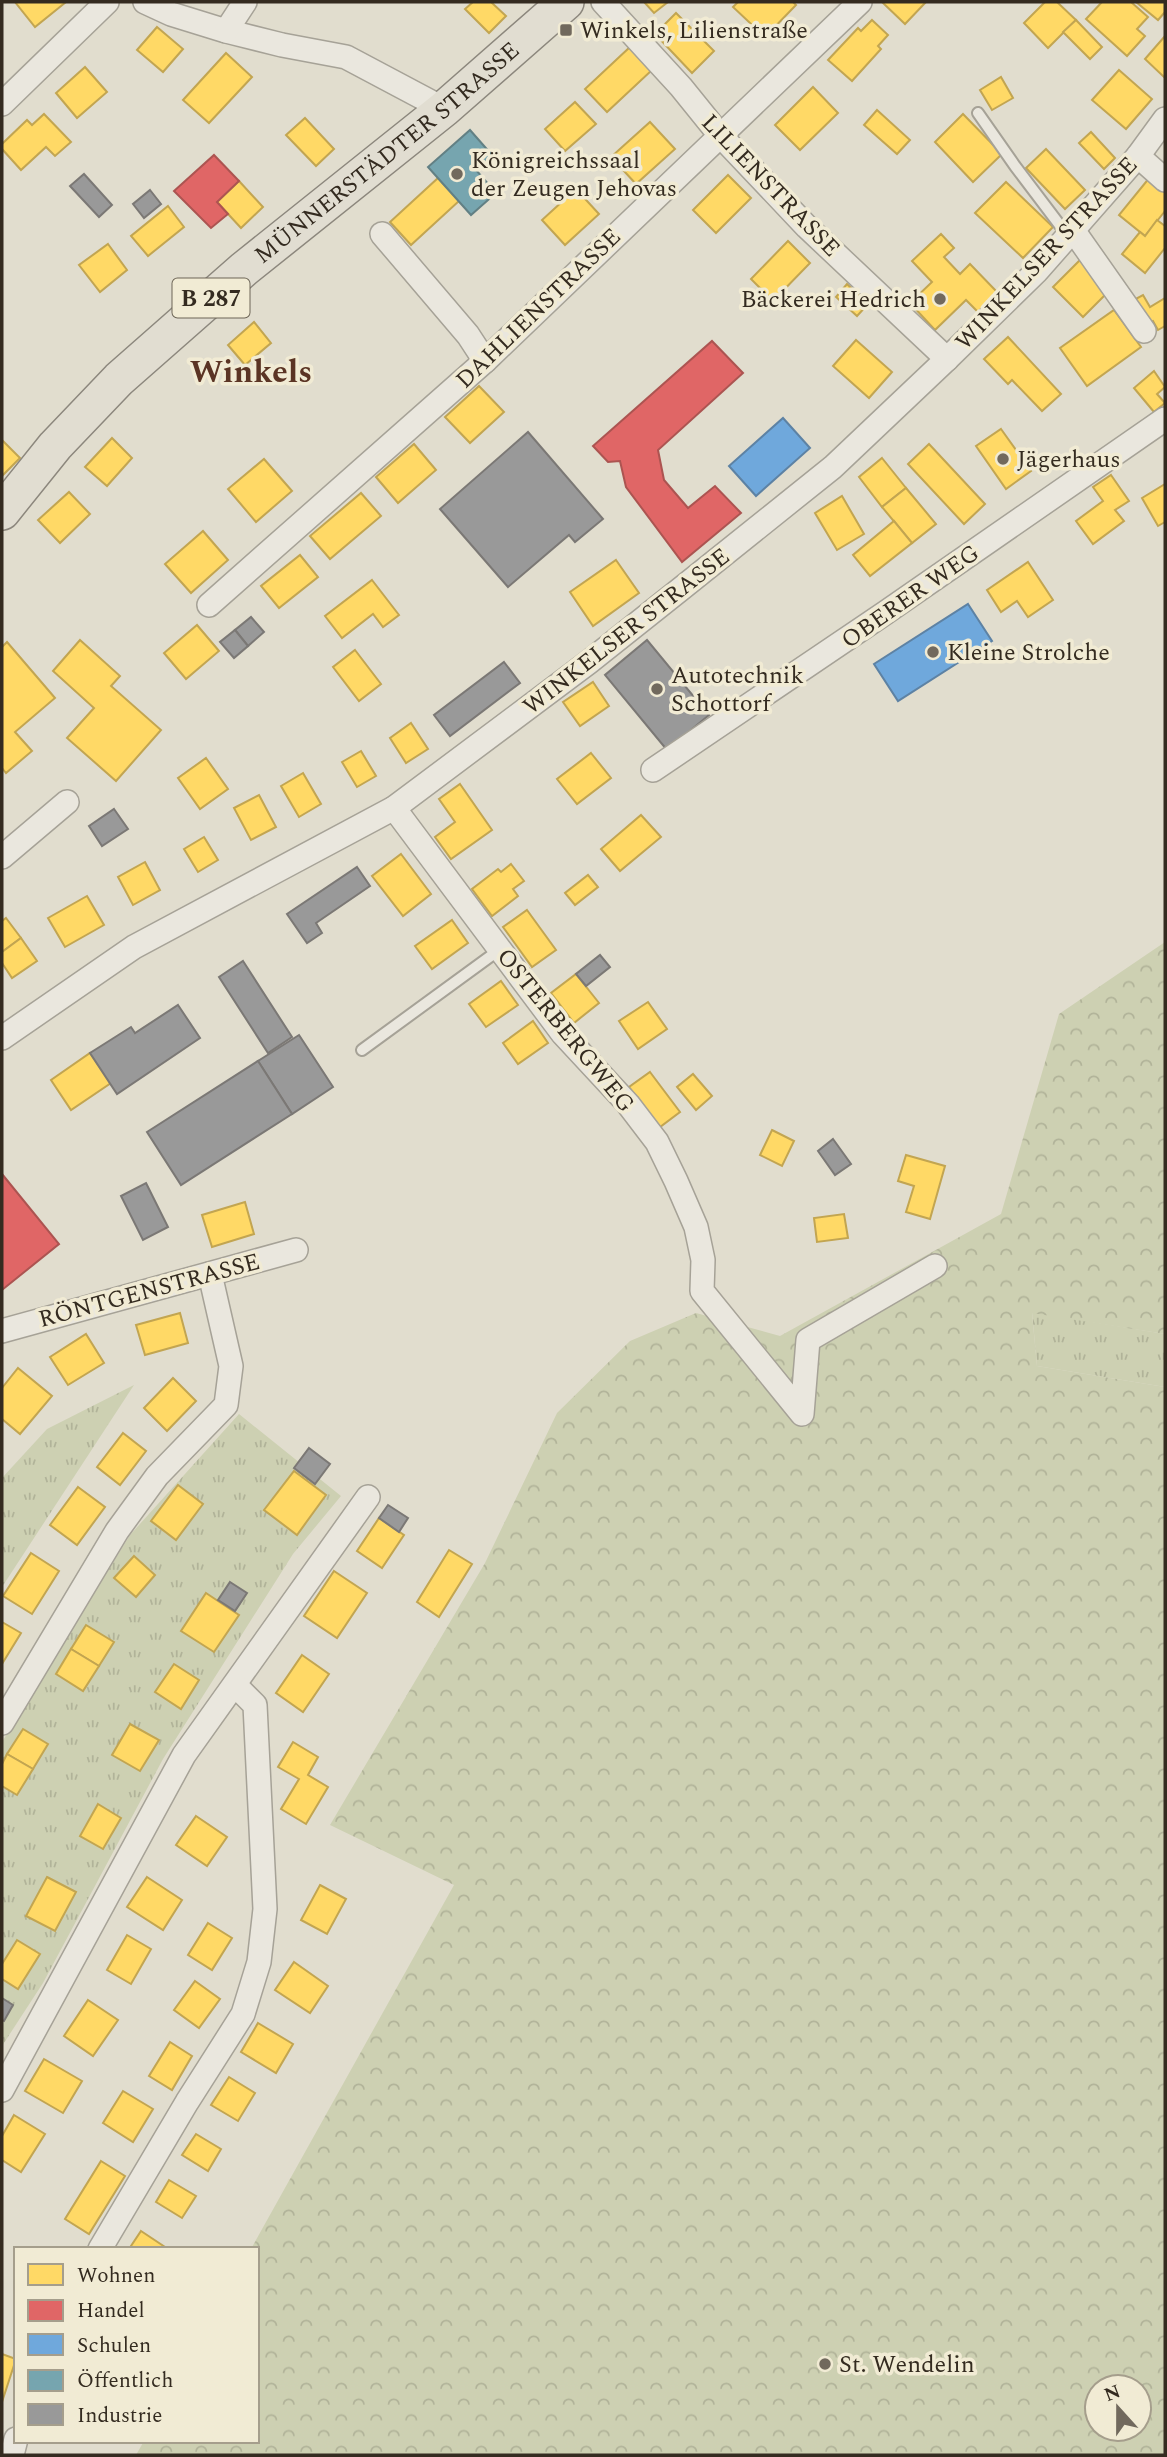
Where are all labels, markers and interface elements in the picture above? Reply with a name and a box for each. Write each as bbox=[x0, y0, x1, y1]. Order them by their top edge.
place label: Winkels, Lilienstraße bbox=[580, 13, 808, 49]
marker: Winkels, Lilienstraße bbox=[558, 22, 574, 38]
street label: MÜNNERSTÄDTER STRASSE bbox=[247, 33, 528, 273]
street label: LILIENSTRASSE bbox=[692, 106, 848, 266]
place label: Königreichssaal der Zeugen Jehovas bbox=[471, 143, 677, 207]
street label: WINKELSER STRASSE bbox=[947, 148, 1147, 359]
marker: Königreichssaal der Zeugen Jehovas bbox=[449, 166, 465, 182]
street label: DAHLIENSTRASSE bbox=[448, 220, 630, 398]
road number: B 287 bbox=[172, 278, 249, 318]
place label: Bäckerei Hedrich bbox=[741, 282, 926, 318]
marker: Bäckerei Hedrich bbox=[932, 291, 948, 307]
district label: Winkels bbox=[190, 348, 312, 397]
place label: Jägerhaus bbox=[1017, 442, 1121, 478]
marker: Jägerhaus bbox=[995, 451, 1011, 467]
street label: OBERER WEG bbox=[834, 536, 987, 658]
street label: WINKELSER STRASSE bbox=[515, 539, 738, 724]
place label: Kleine Strolche bbox=[947, 635, 1110, 671]
marker: Kleine Strolche bbox=[925, 644, 941, 660]
place label: Autotechnik Schottorf bbox=[671, 658, 804, 722]
marker: Autotechnik Schottorf bbox=[649, 681, 665, 697]
street label: OSTERBERGWEG bbox=[487, 940, 643, 1121]
street label: RÖNTGENSTRASSE bbox=[35, 1244, 264, 1338]
legend bbox=[14, 2247, 259, 2443]
text: Wohnen bbox=[77, 2260, 155, 2292]
text: Handel bbox=[77, 2295, 145, 2327]
text: Schulen bbox=[77, 2330, 151, 2362]
place label: St. Wendelin bbox=[839, 2347, 975, 2383]
marker: St. Wendelin bbox=[817, 2356, 833, 2372]
text: Öffentlich bbox=[77, 2365, 173, 2397]
north arrow bbox=[1083, 2373, 1153, 2443]
text: N bbox=[1100, 2377, 1125, 2410]
text: Industrie bbox=[77, 2400, 163, 2432]

